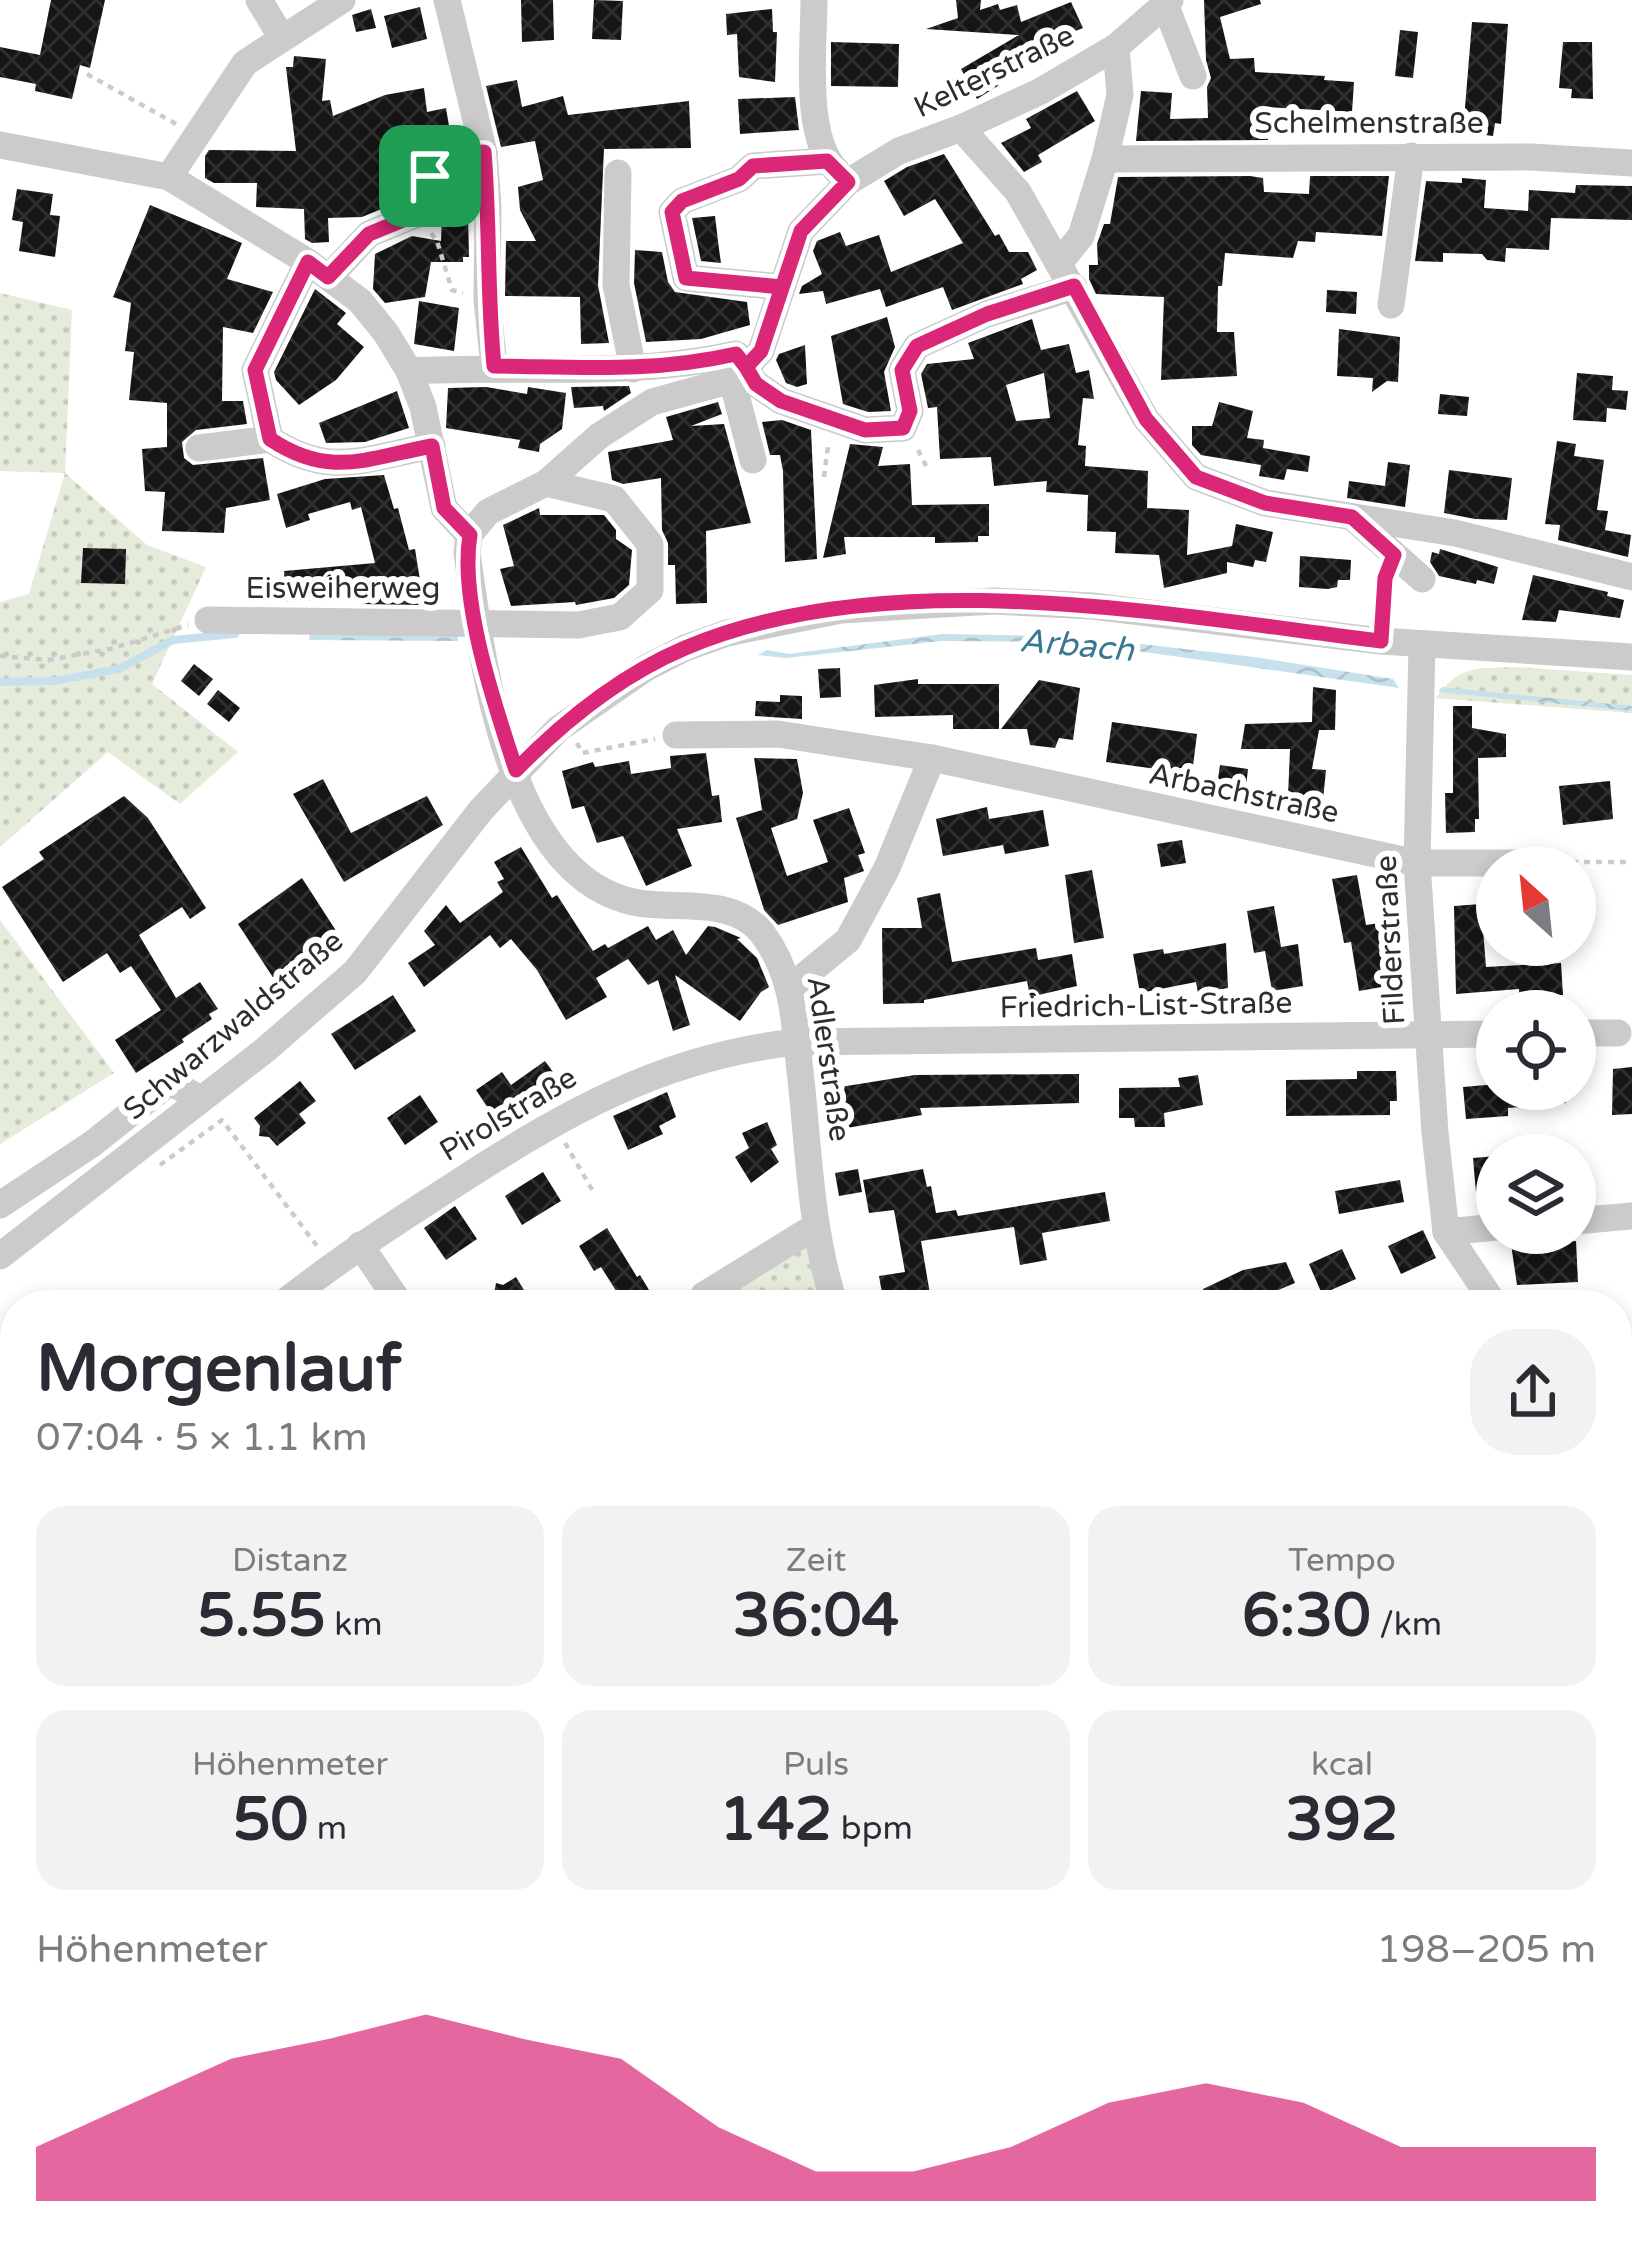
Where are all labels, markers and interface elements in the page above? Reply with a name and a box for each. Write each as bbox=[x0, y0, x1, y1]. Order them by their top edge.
street label: Kelterstraße bbox=[908, 17, 1080, 126]
street label: Schelmenstraße bbox=[1254, 105, 1484, 142]
pin bbox=[379, 125, 481, 227]
icon: arrive bbox=[397, 143, 463, 209]
street label: Eisweiherweg bbox=[245, 570, 441, 607]
water label: Arbach bbox=[1018, 621, 1136, 670]
street label: Arbachstraße bbox=[1146, 755, 1342, 832]
north arrow bbox=[1476, 846, 1596, 966]
map controls bbox=[1476, 846, 1596, 1254]
street label: Filderstraße bbox=[1368, 854, 1413, 1026]
street label: Schwarzwaldstraße bbox=[116, 923, 351, 1128]
street label: Adlerstraße bbox=[799, 974, 858, 1144]
street label: Friedrich-List-Straße bbox=[999, 984, 1293, 1027]
button: locate bbox=[1476, 990, 1596, 1110]
street label: Pirolstraße bbox=[433, 1059, 584, 1170]
button: layers bbox=[1476, 1134, 1596, 1254]
text: Morgenlauf bbox=[36, 1329, 401, 1409]
button: share bbox=[1470, 1329, 1596, 1455]
text: 07:04 · 5 × 1.1 km bbox=[36, 1414, 368, 1461]
text: Distanz bbox=[232, 1541, 348, 1580]
text: Zeit bbox=[786, 1541, 846, 1580]
text: Tempo bbox=[1288, 1541, 1396, 1580]
text: 5.55 bbox=[198, 1580, 326, 1652]
text: 36:04 bbox=[733, 1580, 899, 1652]
text: 6:30 bbox=[1242, 1580, 1371, 1652]
text: km bbox=[326, 1605, 382, 1644]
text: /km bbox=[1371, 1605, 1442, 1644]
text: Höhenmeter bbox=[192, 1745, 388, 1784]
text: Puls bbox=[783, 1745, 849, 1784]
text: kcal bbox=[1311, 1745, 1373, 1784]
text: 50 bbox=[233, 1784, 308, 1856]
text: 142 bbox=[719, 1784, 832, 1856]
text: 392 bbox=[1285, 1784, 1399, 1856]
text: m bbox=[308, 1809, 347, 1848]
text: bpm bbox=[832, 1809, 913, 1848]
text: Höhenmeter bbox=[36, 1926, 268, 1973]
text: 198–205 m bbox=[1376, 1926, 1596, 1973]

